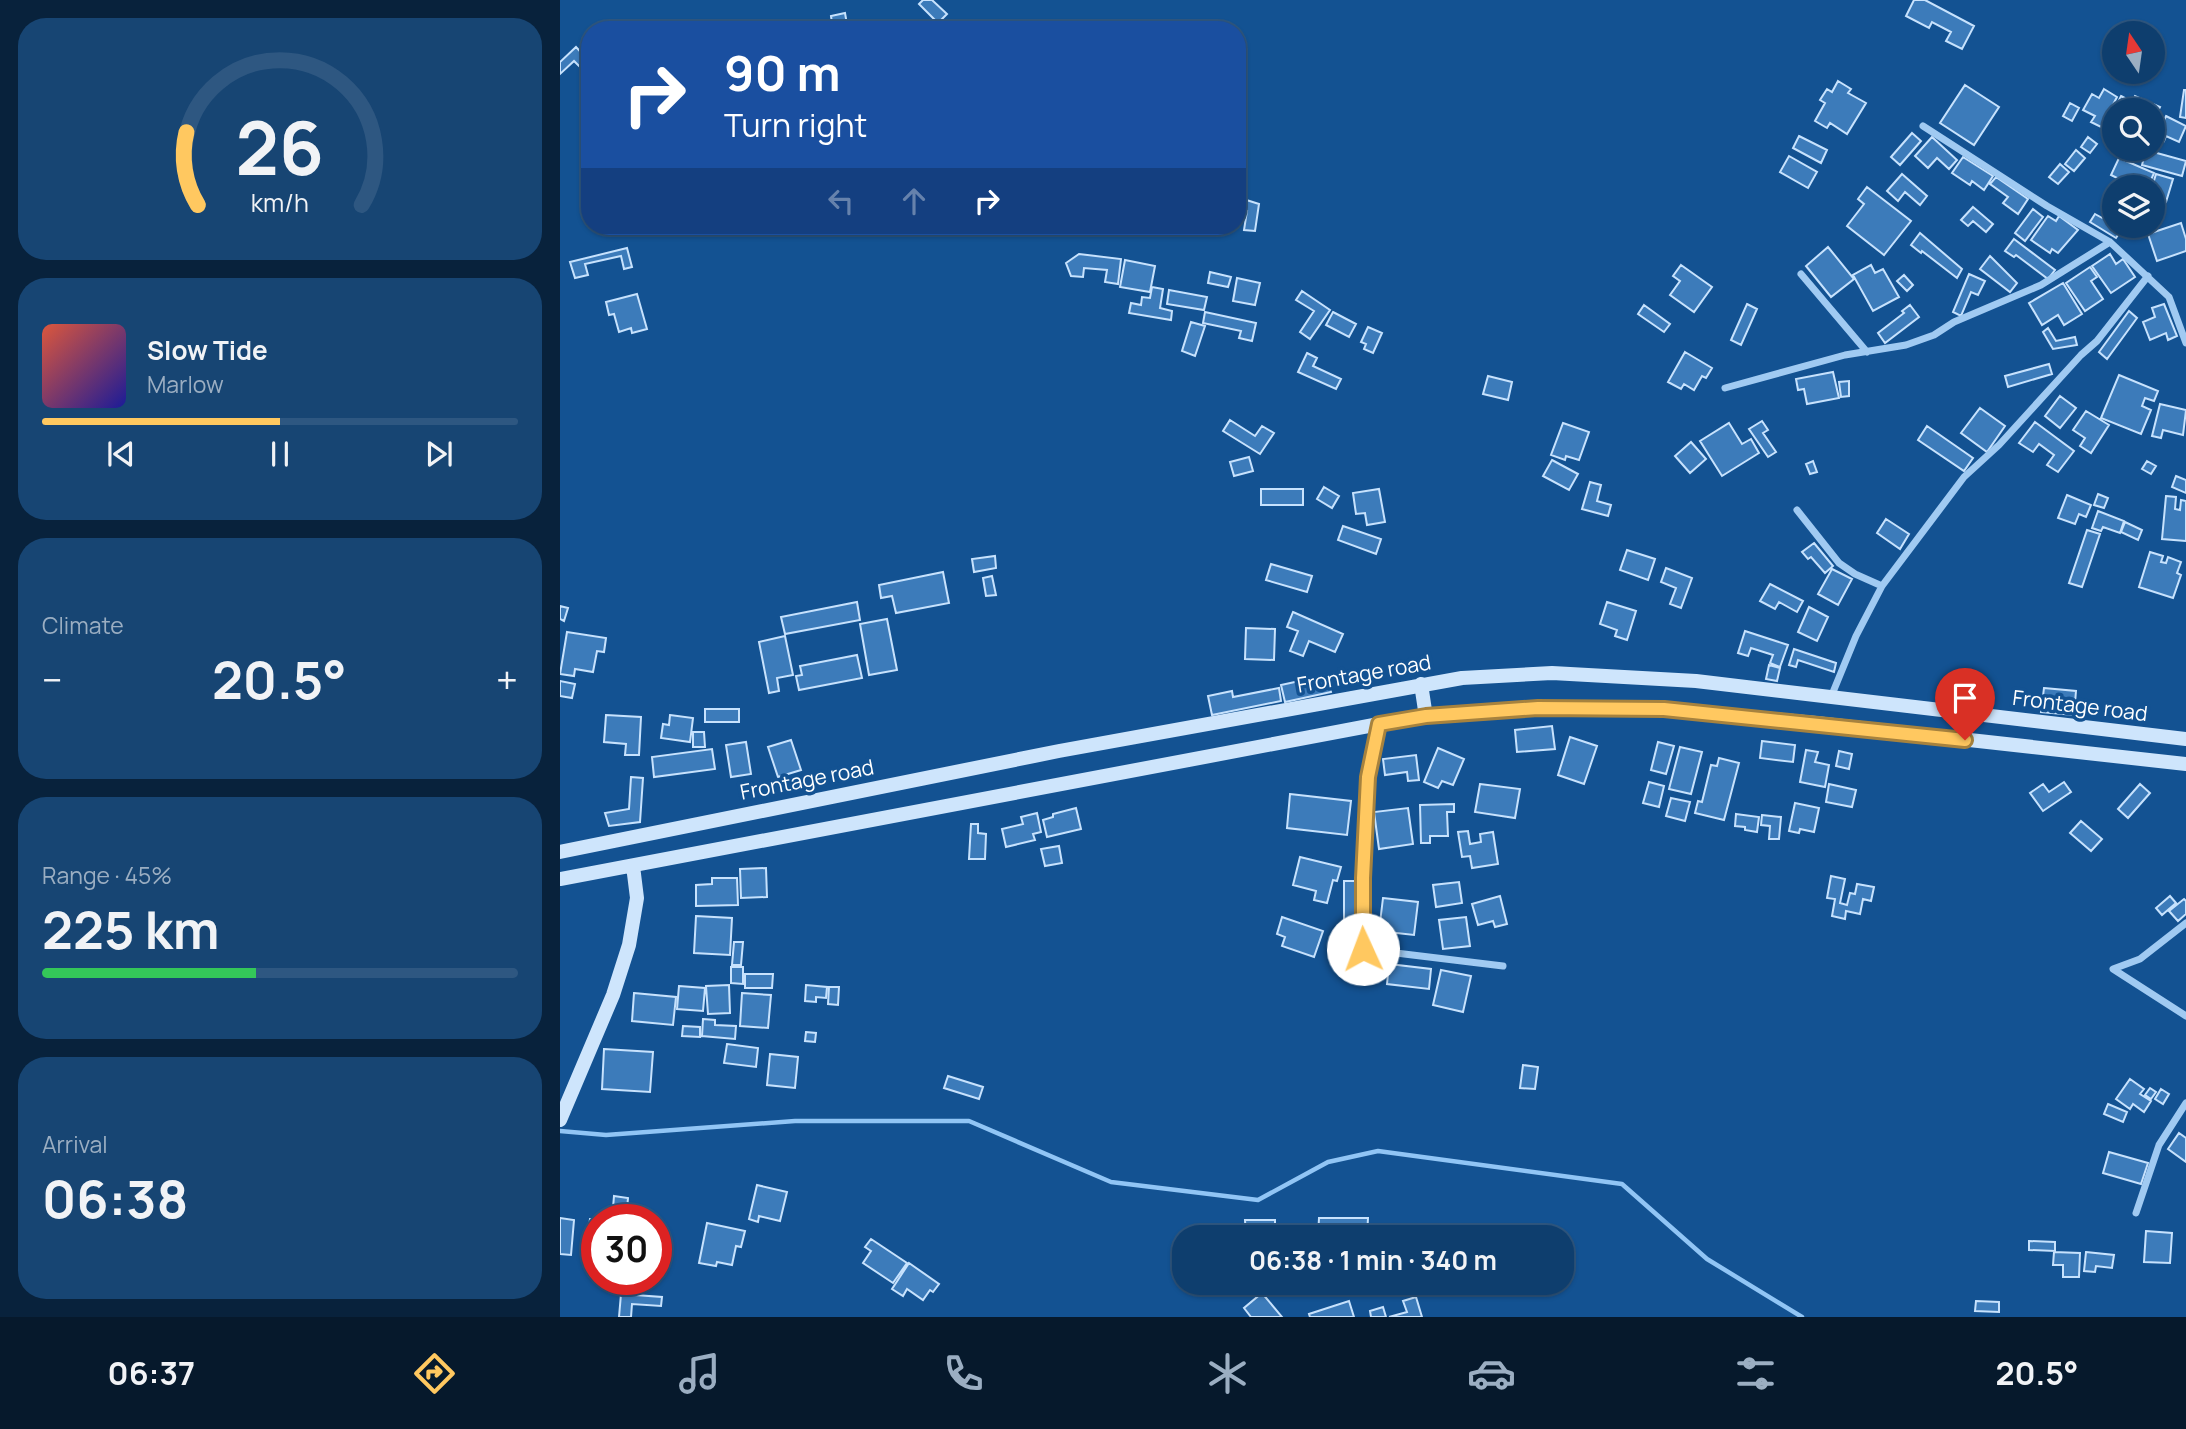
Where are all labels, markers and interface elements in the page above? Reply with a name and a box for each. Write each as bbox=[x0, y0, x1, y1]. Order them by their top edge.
north arrow bbox=[2102, 21, 2165, 84]
map controls bbox=[2102, 21, 2165, 238]
text: 90 m bbox=[724, 39, 841, 106]
icon: right bbox=[609, 49, 700, 140]
text: 26 bbox=[236, 97, 324, 197]
button: search bbox=[2102, 98, 2165, 161]
text: Turn right bbox=[724, 103, 867, 147]
button: layers bbox=[2102, 175, 2165, 238]
icon: left bbox=[822, 182, 860, 220]
icon: ahead bbox=[895, 182, 933, 220]
icon: right bbox=[968, 182, 1006, 220]
text: km/h bbox=[251, 185, 309, 220]
text: Slow Tide bbox=[147, 332, 268, 368]
text: Marlow bbox=[147, 368, 224, 400]
icon: previous bbox=[102, 435, 140, 473]
icon: pause bbox=[261, 435, 299, 473]
icon: next bbox=[420, 435, 458, 473]
text: Climate bbox=[42, 609, 124, 641]
text: 20.5° bbox=[212, 644, 347, 715]
street label: Frontage road bbox=[1295, 647, 1433, 699]
text: − bbox=[42, 653, 63, 705]
text: + bbox=[496, 653, 518, 705]
pin bbox=[1935, 668, 1995, 740]
icon: arrive bbox=[1946, 679, 1984, 717]
street label: Frontage road bbox=[2011, 683, 2149, 727]
street label: Frontage road bbox=[738, 752, 876, 806]
text: Range · 45% bbox=[42, 859, 172, 891]
text: 225 km bbox=[42, 894, 220, 965]
position arrow bbox=[1326, 912, 1400, 986]
text: Arrival bbox=[42, 1128, 108, 1160]
text: 06:38 bbox=[42, 1163, 188, 1234]
speed limit sign: 30 bbox=[581, 1204, 672, 1295]
text: 06:38 · 1 min · 340 m bbox=[1249, 1242, 1497, 1278]
icon: directions bbox=[410, 1349, 459, 1398]
icon: music bbox=[675, 1349, 724, 1398]
icon: phone bbox=[939, 1349, 988, 1398]
icon: climate bbox=[1203, 1349, 1252, 1398]
icon: car bbox=[1467, 1349, 1516, 1398]
icon: filters bbox=[1731, 1349, 1780, 1398]
text: 06:37 bbox=[108, 1351, 195, 1395]
text: 20.5° bbox=[1995, 1351, 2078, 1395]

